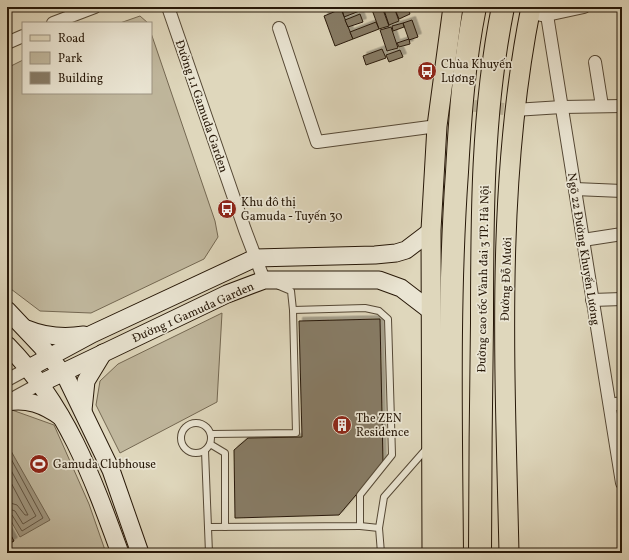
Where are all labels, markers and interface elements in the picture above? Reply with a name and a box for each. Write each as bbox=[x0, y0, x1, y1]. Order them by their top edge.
legend bbox=[22, 22, 152, 94]
text: Road bbox=[58, 31, 85, 47]
street label: Đường 1.1 Gamuda Garden bbox=[171, 38, 231, 175]
text: Park bbox=[58, 51, 83, 67]
place label: Chùa Khuyến Lương bbox=[441, 57, 512, 87]
bus stop icon: Chùa Khuyến Lương bbox=[416, 60, 438, 82]
text: Building bbox=[58, 71, 103, 87]
street label: Ngõ 22 Đường Khuyến Lương bbox=[563, 172, 603, 327]
street label: Đường cao tốc Vành đai 3 TP. Hà Nội bbox=[474, 185, 494, 373]
place label: Khu đô thị Gamuda - Tuyến 30 bbox=[241, 195, 342, 225]
bus stop icon: Khu đô thị Gamuda - Tuyến 30 bbox=[216, 198, 238, 220]
street label: Đường Đỗ Mười bbox=[498, 236, 516, 321]
street label: Đường 1 Gamuda Garden bbox=[130, 279, 257, 347]
place label: The ZEN Residence bbox=[356, 411, 409, 441]
building icon: The ZEN Residence bbox=[331, 414, 353, 436]
sports icon: Gamuda Clubhouse bbox=[28, 453, 50, 475]
place label: Gamuda Clubhouse bbox=[53, 457, 156, 473]

